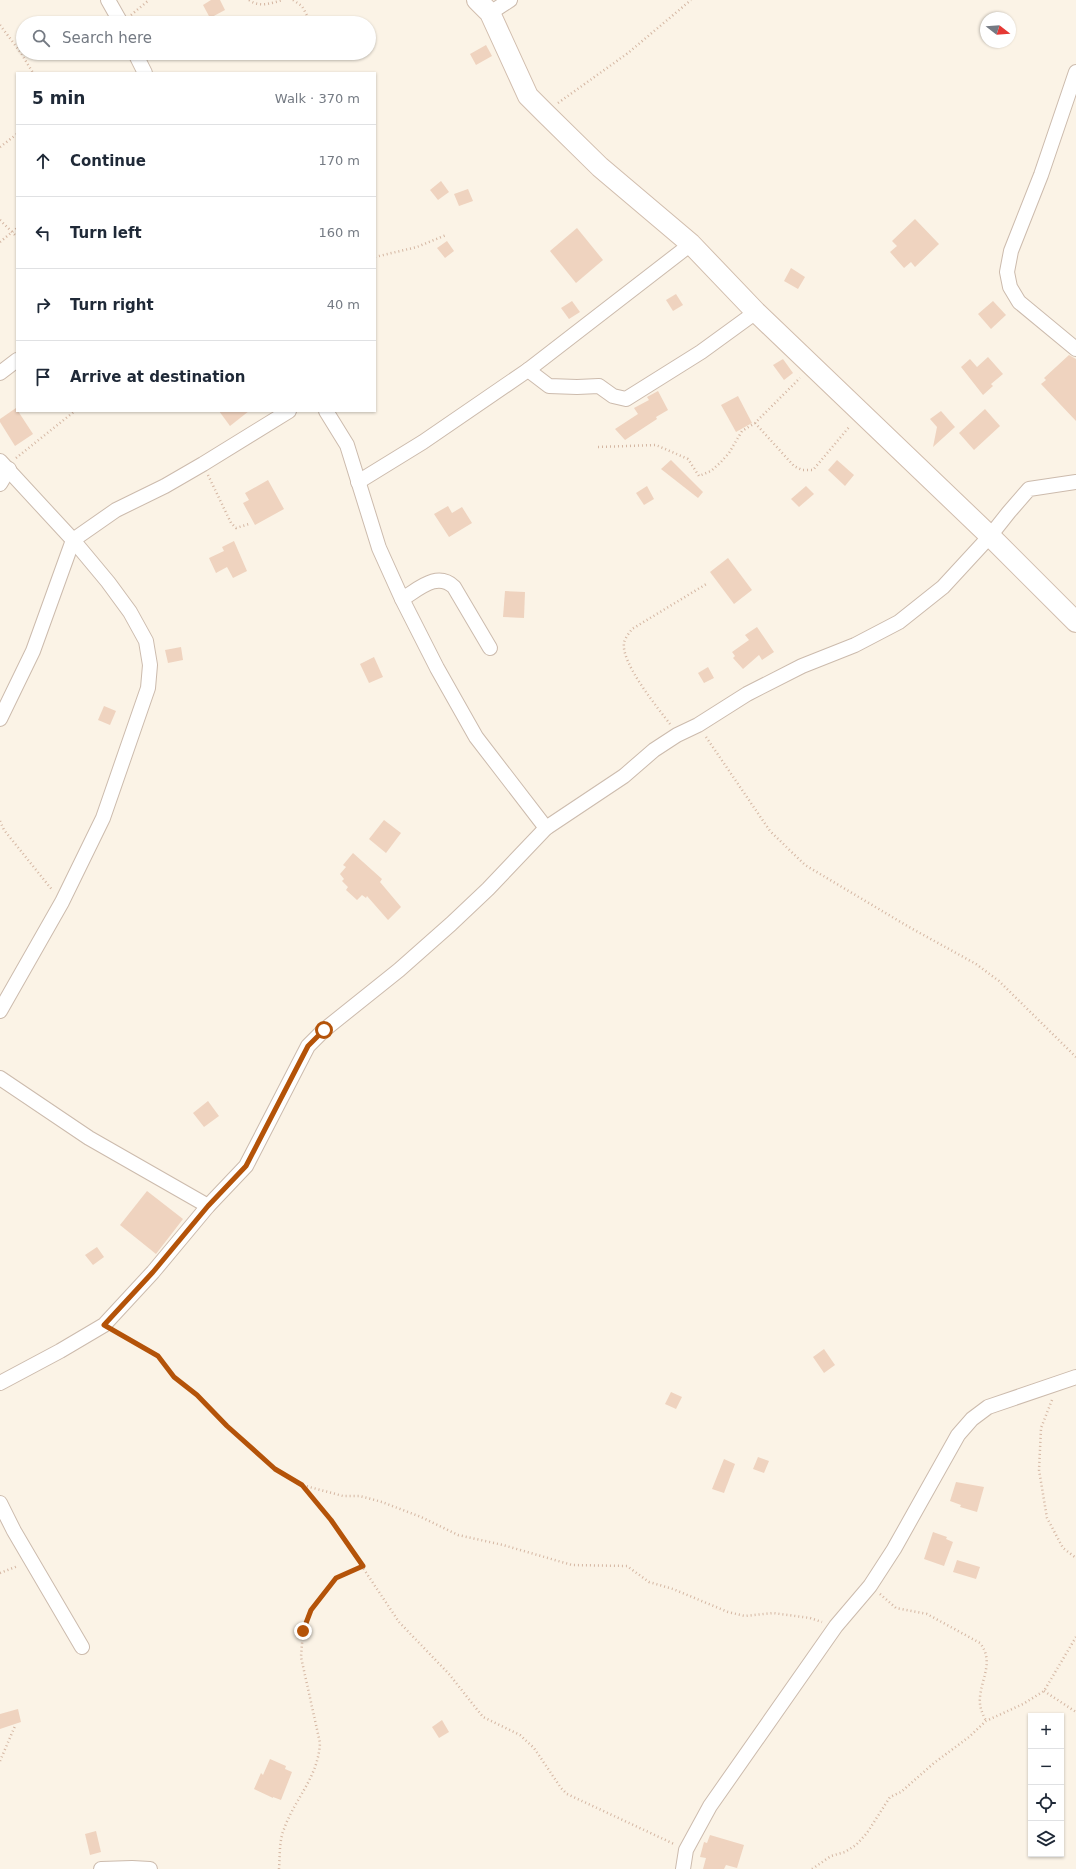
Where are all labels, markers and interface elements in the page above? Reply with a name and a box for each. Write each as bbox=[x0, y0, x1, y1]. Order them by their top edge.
north arrow bbox=[980, 12, 1016, 48]
search box bbox=[16, 16, 376, 60]
icon: search bbox=[30, 27, 52, 49]
text: Search here bbox=[62, 29, 152, 47]
text: 5 min bbox=[32, 88, 85, 108]
text: Walk · 370 m bbox=[275, 91, 360, 106]
icon: ahead bbox=[32, 150, 54, 172]
text: Continue bbox=[70, 152, 146, 170]
text: 170 m bbox=[318, 153, 360, 168]
icon: left bbox=[32, 222, 54, 244]
text: Turn left bbox=[70, 224, 142, 242]
text: 160 m bbox=[318, 225, 360, 240]
icon: right bbox=[32, 294, 54, 316]
text: Turn right bbox=[70, 296, 154, 314]
text: 40 m bbox=[327, 297, 360, 312]
icon: arrive bbox=[32, 366, 54, 388]
text: Arrive at destination bbox=[70, 368, 245, 386]
route start bbox=[315, 1021, 333, 1039]
route end bbox=[294, 1622, 312, 1640]
map controls bbox=[1028, 1713, 1064, 1857]
button: + bbox=[1028, 1713, 1064, 1749]
button: − bbox=[1028, 1749, 1064, 1785]
button: locate bbox=[1028, 1785, 1064, 1821]
button: layers bbox=[1028, 1821, 1064, 1857]

